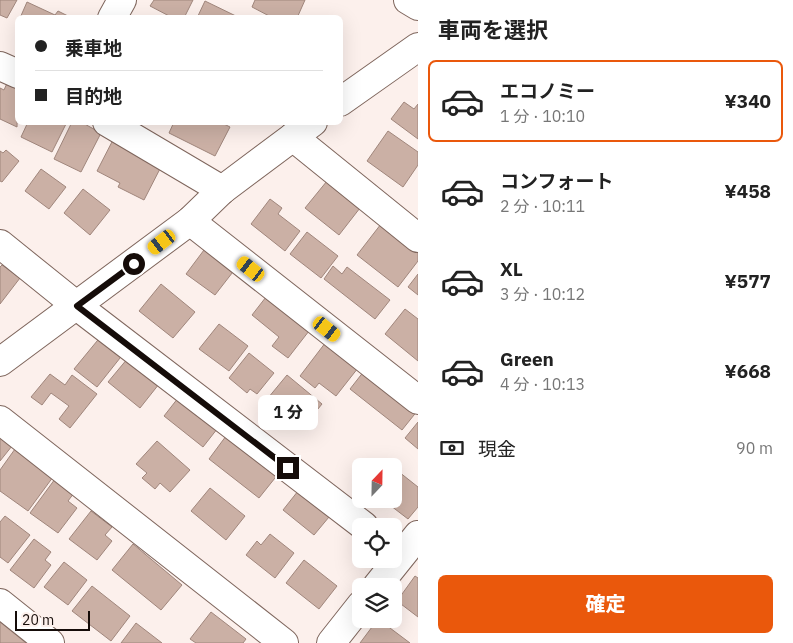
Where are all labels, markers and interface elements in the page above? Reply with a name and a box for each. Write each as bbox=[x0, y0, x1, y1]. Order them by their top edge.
text: 車両を選択 bbox=[438, 15, 548, 44]
text: 乗車地 bbox=[65, 36, 122, 60]
icon: car bbox=[440, 79, 485, 124]
text: エコノミー bbox=[500, 79, 595, 103]
text: 目的地 bbox=[65, 84, 122, 108]
text: ¥340 bbox=[724, 89, 771, 113]
text: 1 分 · 10:10 bbox=[500, 106, 585, 126]
icon: car bbox=[440, 169, 485, 214]
text: コンフォート bbox=[500, 169, 613, 193]
text: ¥458 bbox=[724, 179, 771, 203]
text: 2 分 · 10:11 bbox=[500, 196, 585, 216]
car bbox=[145, 227, 178, 257]
route start bbox=[123, 253, 145, 275]
car bbox=[234, 254, 267, 284]
text: XL bbox=[500, 257, 523, 281]
icon: car bbox=[440, 259, 485, 304]
text: ¥577 bbox=[724, 269, 771, 293]
text: 3 分 · 10:12 bbox=[500, 284, 585, 304]
car bbox=[310, 314, 343, 344]
text: Green bbox=[500, 347, 554, 371]
icon: car bbox=[440, 349, 485, 394]
text: ¥668 bbox=[724, 359, 771, 383]
text: 4 分 · 10:13 bbox=[500, 374, 585, 394]
callout: 1 分 bbox=[258, 396, 318, 430]
text: 1 分 bbox=[273, 402, 303, 422]
icon: cash bbox=[438, 434, 466, 462]
text: 現金 bbox=[478, 437, 516, 461]
text: 90 m bbox=[736, 438, 773, 458]
route end bbox=[277, 457, 299, 479]
north arrow bbox=[352, 458, 402, 508]
map controls bbox=[352, 458, 402, 628]
button: locate bbox=[352, 518, 402, 568]
button: 確定 bbox=[438, 575, 773, 633]
button: layers bbox=[352, 578, 402, 628]
scale bar bbox=[15, 608, 90, 631]
text: 20 m bbox=[22, 611, 54, 629]

